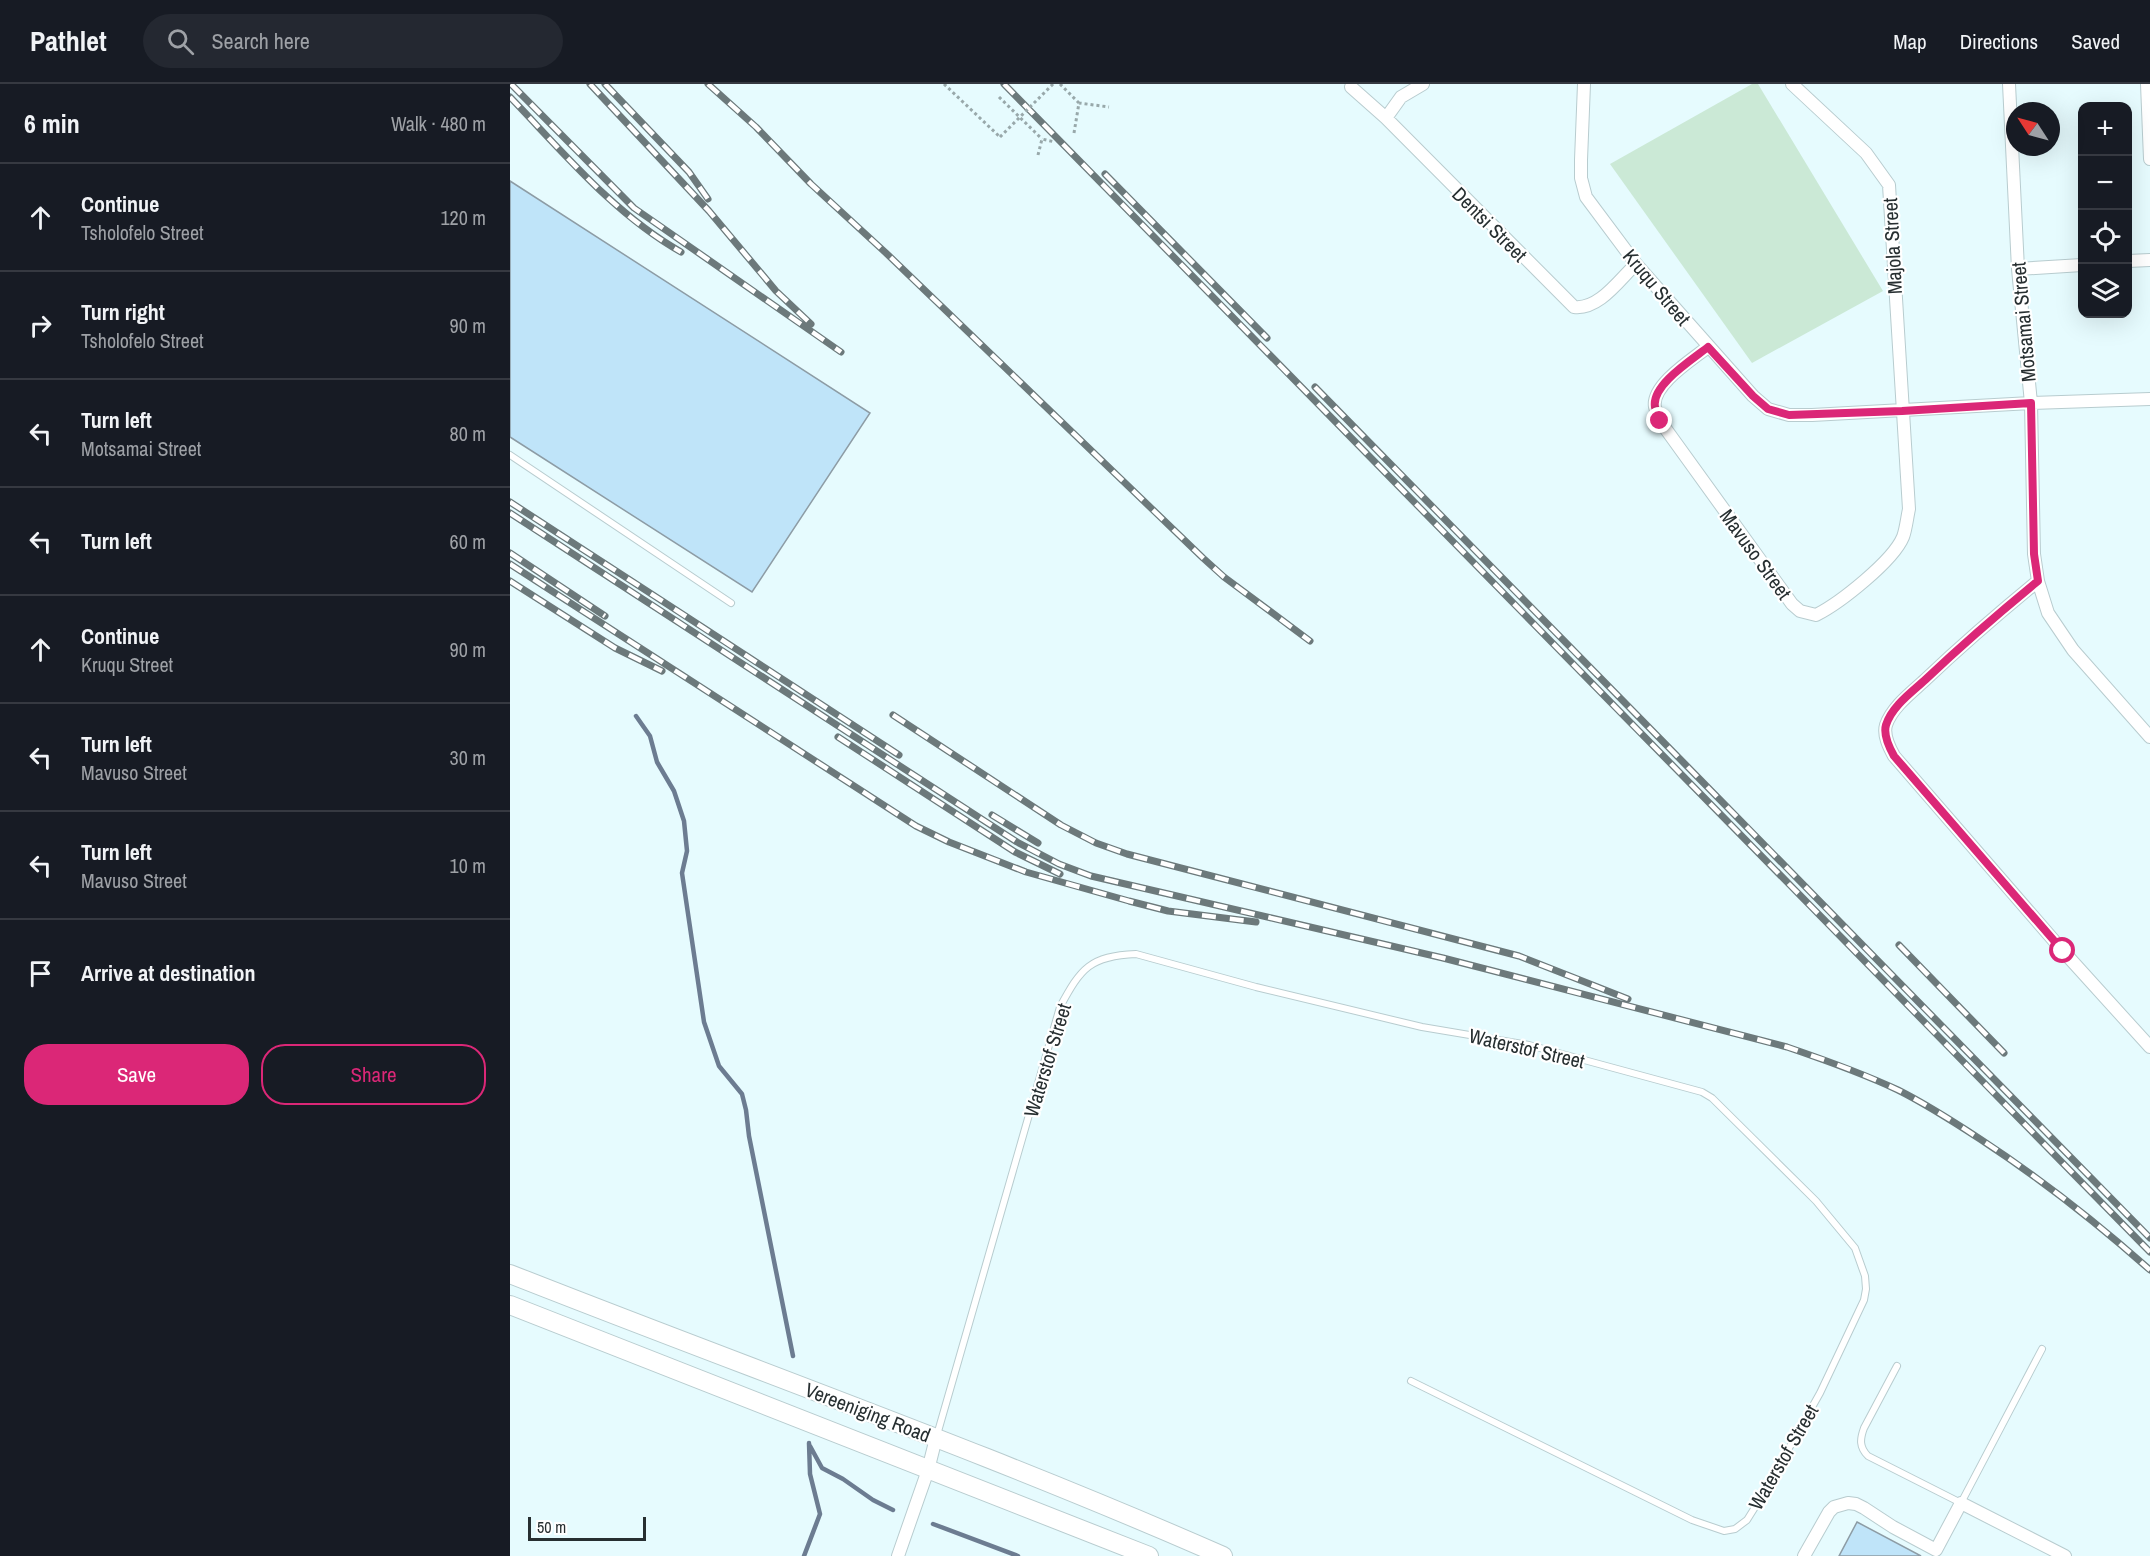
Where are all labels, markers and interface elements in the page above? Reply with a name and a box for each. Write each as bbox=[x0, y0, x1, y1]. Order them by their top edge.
search box bbox=[143, 14, 563, 68]
text: Pathlet bbox=[30, 22, 107, 60]
icon: search bbox=[164, 25, 197, 58]
text: Search here bbox=[212, 26, 310, 56]
text: Map bbox=[1893, 27, 1927, 56]
text: Directions bbox=[1960, 27, 2038, 56]
text: Saved bbox=[2071, 27, 2120, 56]
north arrow bbox=[2006, 102, 2060, 156]
map controls bbox=[2078, 102, 2132, 318]
button: + bbox=[2078, 102, 2132, 156]
text: 6 min bbox=[24, 106, 80, 141]
text: Walk · 480 m bbox=[391, 110, 486, 137]
button: − bbox=[2078, 156, 2132, 210]
street label: Dentsi Street bbox=[1447, 181, 1534, 268]
text: Continue bbox=[81, 189, 159, 219]
street label: Majola Street bbox=[1876, 197, 1908, 295]
icon: ahead bbox=[24, 201, 57, 234]
text: 120 m bbox=[440, 204, 486, 231]
button: locate bbox=[2078, 210, 2132, 264]
text: Tsholofelo Street bbox=[81, 219, 204, 246]
street label: Kruqu Street bbox=[1617, 243, 1697, 331]
street label: Motsamai Street bbox=[2004, 260, 2042, 383]
button: layers bbox=[2078, 264, 2132, 318]
text: Turn right bbox=[81, 297, 165, 327]
icon: right bbox=[24, 309, 57, 342]
text: 90 m bbox=[450, 312, 486, 339]
text: Tsholofelo Street bbox=[81, 327, 204, 354]
text: Turn left bbox=[81, 405, 152, 435]
route end bbox=[1646, 407, 1672, 433]
icon: left bbox=[24, 417, 57, 450]
text: 80 m bbox=[450, 420, 486, 447]
text: Motsamai Street bbox=[81, 435, 201, 462]
street label: Mavuso Street bbox=[1714, 503, 1798, 605]
icon: left bbox=[24, 525, 57, 558]
text: Turn left bbox=[81, 526, 152, 556]
text: 60 m bbox=[450, 528, 486, 555]
text: Continue bbox=[81, 621, 159, 651]
icon: ahead bbox=[24, 633, 57, 666]
text: 90 m bbox=[450, 636, 486, 663]
text: Kruqu Street bbox=[81, 651, 173, 678]
text: Turn left bbox=[81, 729, 152, 759]
icon: left bbox=[24, 741, 57, 774]
text: 30 m bbox=[450, 744, 486, 771]
text: Mavuso Street bbox=[81, 759, 187, 786]
text: Turn left bbox=[81, 837, 152, 867]
icon: left bbox=[24, 849, 57, 882]
text: 10 m bbox=[450, 852, 486, 879]
text: Mavuso Street bbox=[81, 867, 187, 894]
route start bbox=[2049, 937, 2075, 963]
icon: arrive bbox=[24, 957, 57, 990]
text: Arrive at destination bbox=[81, 958, 255, 988]
street label: Waterstof Street bbox=[1017, 999, 1077, 1120]
street label: Waterstof Street bbox=[1467, 1022, 1588, 1075]
button: Save bbox=[24, 1044, 249, 1105]
button: Share bbox=[261, 1044, 486, 1105]
street label: Vereeniging Road bbox=[801, 1376, 935, 1448]
street label: Waterstof Street bbox=[1742, 1399, 1824, 1515]
scale bar bbox=[528, 1514, 646, 1542]
text: 50 m bbox=[537, 1516, 566, 1538]

